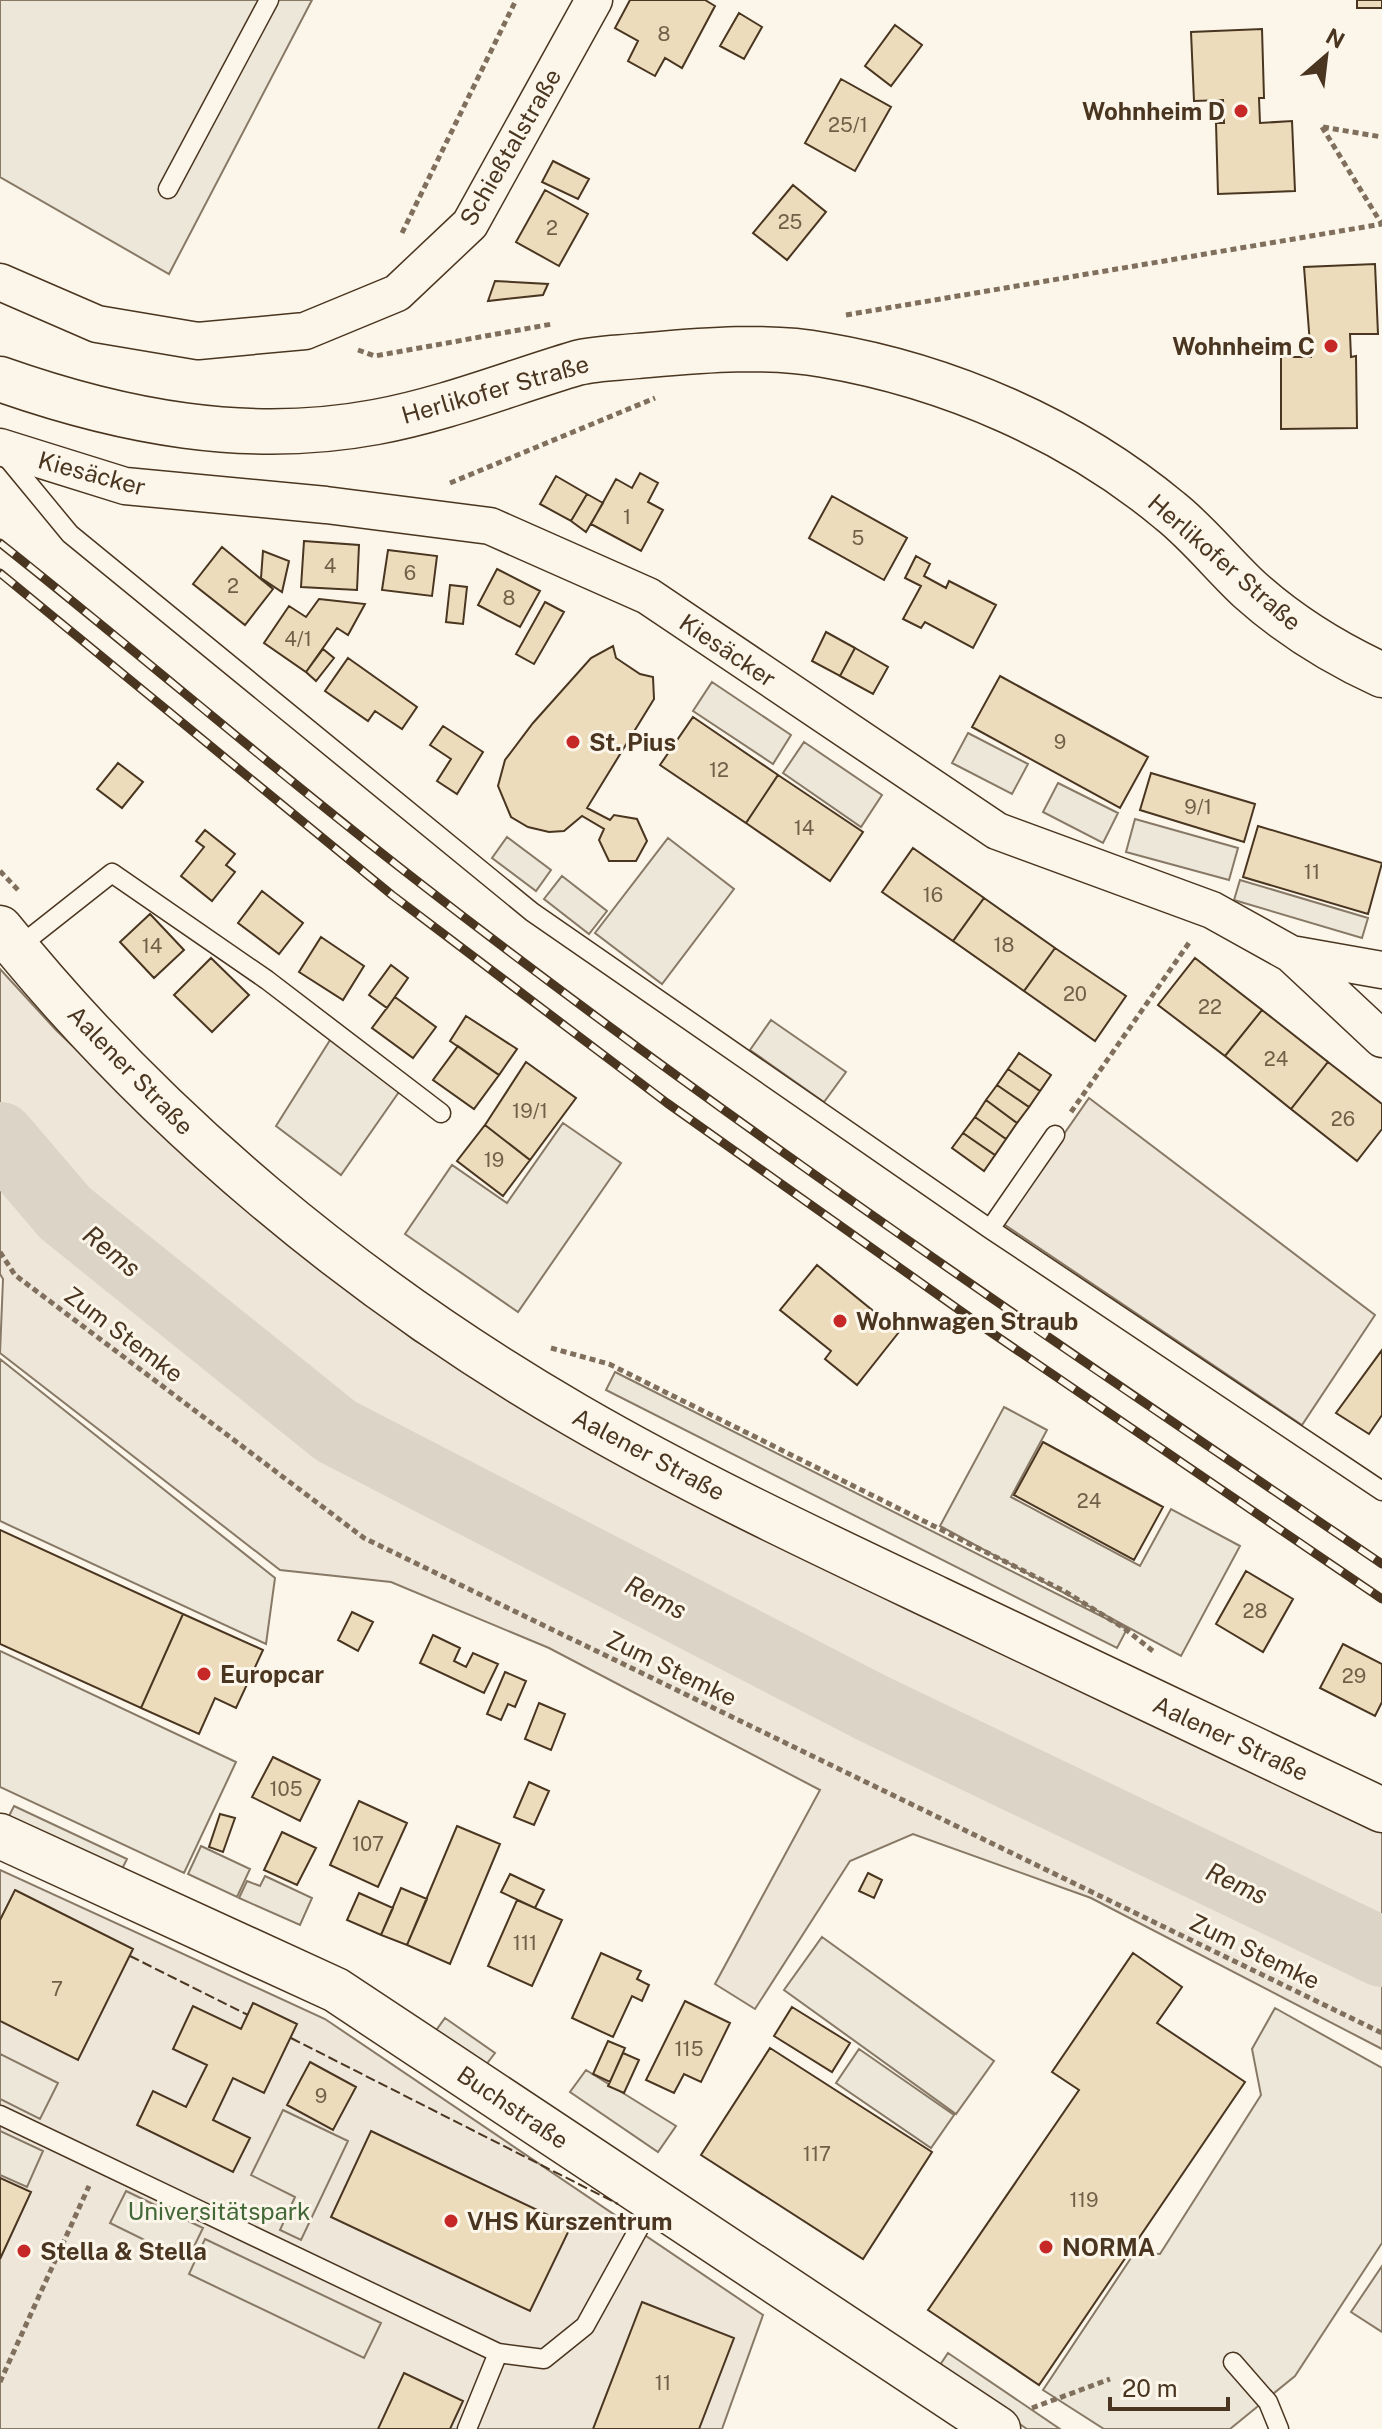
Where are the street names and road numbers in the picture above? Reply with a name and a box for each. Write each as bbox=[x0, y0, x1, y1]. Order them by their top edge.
street label: Schießtalstraße bbox=[454, 63, 566, 231]
street label: Herlikofer Straße bbox=[398, 349, 592, 429]
street label: Kiesäcker bbox=[35, 445, 149, 501]
street label: Herlikofer Straße bbox=[1143, 488, 1307, 636]
street label: Kiesäcker bbox=[675, 608, 781, 692]
street label: Aalener Straße bbox=[63, 1000, 199, 1140]
street label: Zum Stemke bbox=[59, 1280, 189, 1388]
street label: Aalener Straße bbox=[568, 1402, 730, 1506]
street label: Zum Stemke bbox=[602, 1624, 742, 1712]
street label: Aalener Straße bbox=[1149, 1690, 1313, 1786]
street label: Zum Stemke bbox=[1185, 1907, 1325, 1995]
street label: Buchstraße bbox=[452, 2060, 574, 2154]

